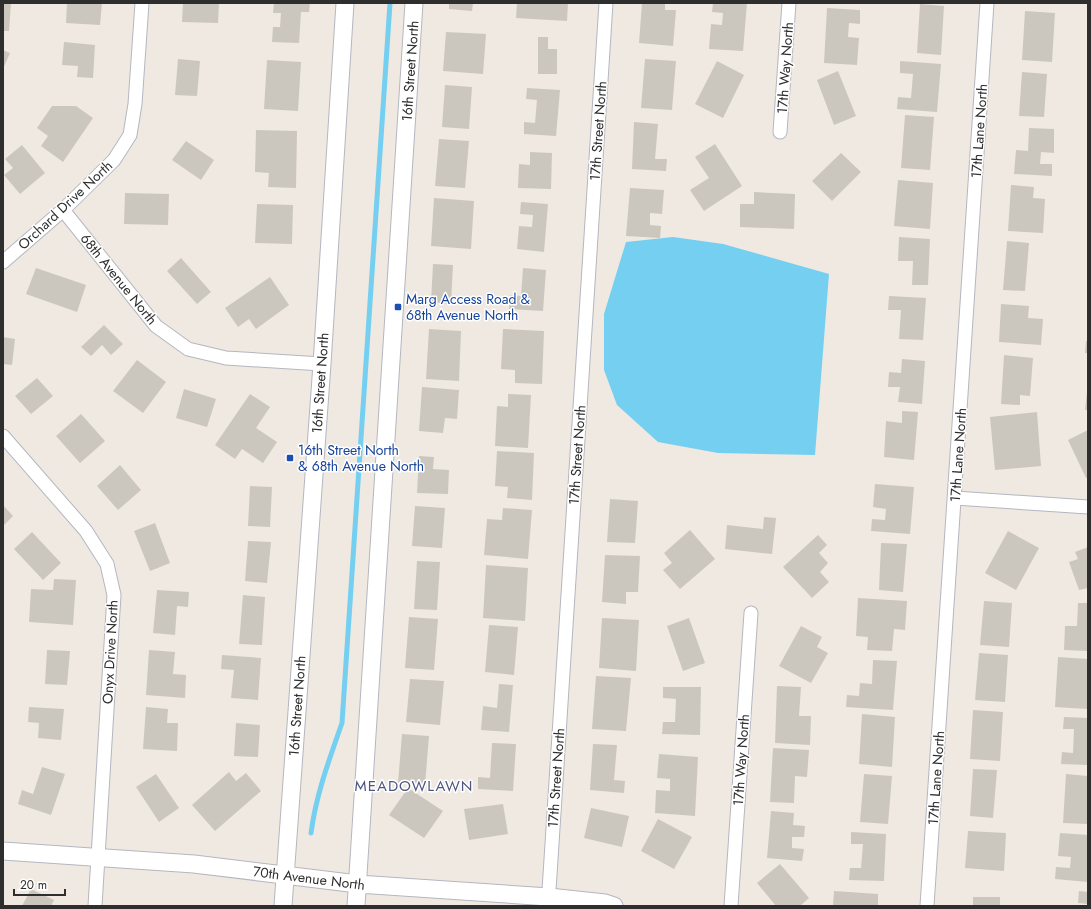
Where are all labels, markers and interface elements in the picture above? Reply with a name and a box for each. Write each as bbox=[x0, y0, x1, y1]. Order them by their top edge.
street label: 16th Street North bbox=[397, 20, 423, 122]
street label: 17th Way North bbox=[772, 21, 798, 115]
street label: 17th Street North bbox=[585, 80, 611, 182]
street label: 17th Lane North bbox=[966, 83, 992, 179]
street label: Orchard Drive North bbox=[13, 156, 117, 254]
street label: 68th Avenue North bbox=[76, 229, 162, 329]
place label: Marg Access Road & 68th Avenue North bbox=[406, 289, 531, 325]
marker: Marg Access Road & 68th Avenue North bbox=[393, 302, 403, 312]
street label: 16th Street North bbox=[307, 332, 333, 434]
street label: 17th Street North bbox=[564, 404, 590, 506]
street label: 17th Lane North bbox=[945, 407, 971, 503]
place label: 16th Street North & 68th Avenue North bbox=[298, 440, 424, 476]
marker: 16th Street North & 68th Avenue North bbox=[285, 453, 295, 463]
street label: Onyx Drive North bbox=[97, 599, 123, 705]
street label: 16th Street North bbox=[284, 655, 310, 757]
street label: 17th Way North bbox=[728, 713, 754, 807]
street label: 17th Street North bbox=[543, 727, 569, 829]
street label: 17th Lane North bbox=[923, 730, 949, 826]
district label: MEADOWLAWN bbox=[355, 775, 473, 797]
street label: 70th Avenue North bbox=[252, 861, 366, 895]
scale bar bbox=[14, 871, 65, 897]
text: 20 m bbox=[20, 876, 47, 894]

